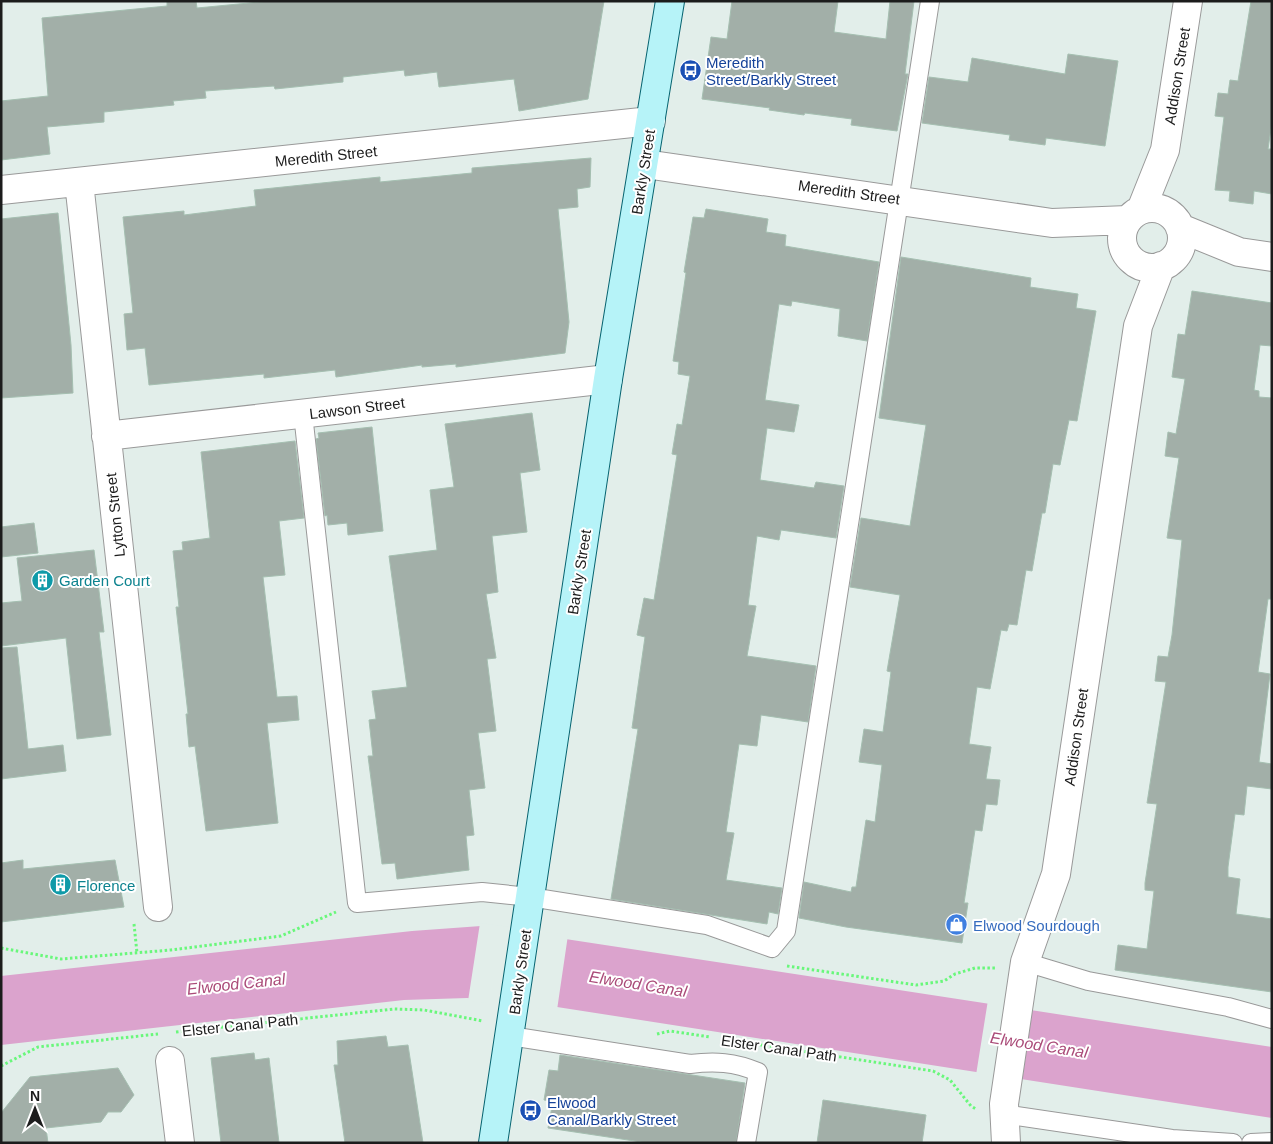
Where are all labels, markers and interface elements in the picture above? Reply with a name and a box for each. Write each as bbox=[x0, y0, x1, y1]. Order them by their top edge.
street label: Addison Street bbox=[1161, 25, 1193, 126]
place label: Meredith Street/Barkly Street bbox=[706, 54, 837, 88]
bus stop icon: Meredith Street/Barkly Street bbox=[678, 59, 702, 83]
street label: Barkly Street bbox=[628, 127, 658, 216]
street label: Meredith Street bbox=[274, 142, 379, 170]
street label: Meredith Street bbox=[797, 176, 902, 208]
street label: Lawson Street bbox=[308, 394, 406, 422]
street label: Lytton Street bbox=[102, 471, 128, 558]
street label: Barkly Street bbox=[564, 527, 594, 616]
building icon: Garden Court bbox=[31, 568, 55, 592]
place label: Garden Court bbox=[59, 572, 151, 589]
street label: Addison Street bbox=[1061, 686, 1091, 787]
building icon: Florence bbox=[49, 873, 73, 897]
place label: Florence bbox=[77, 877, 135, 894]
shop icon: Elwood Sourdough bbox=[945, 913, 969, 937]
place label: Elwood Sourdough bbox=[973, 917, 1100, 934]
street label: Barkly Street bbox=[506, 927, 535, 1016]
water label: Elwood Canal bbox=[588, 968, 689, 1000]
water label: Elwood Canal bbox=[186, 970, 286, 998]
street label: Elster Canal Path bbox=[181, 1010, 299, 1040]
water label: Elwood Canal bbox=[989, 1029, 1090, 1061]
street label: Elster Canal Path bbox=[720, 1031, 838, 1065]
north arrow bbox=[10, 1084, 60, 1134]
text: N bbox=[30, 1088, 40, 1104]
place label: Elwood Canal/Barkly Street bbox=[547, 1094, 677, 1128]
bus stop icon: Elwood Canal/Barkly Street bbox=[519, 1099, 543, 1123]

